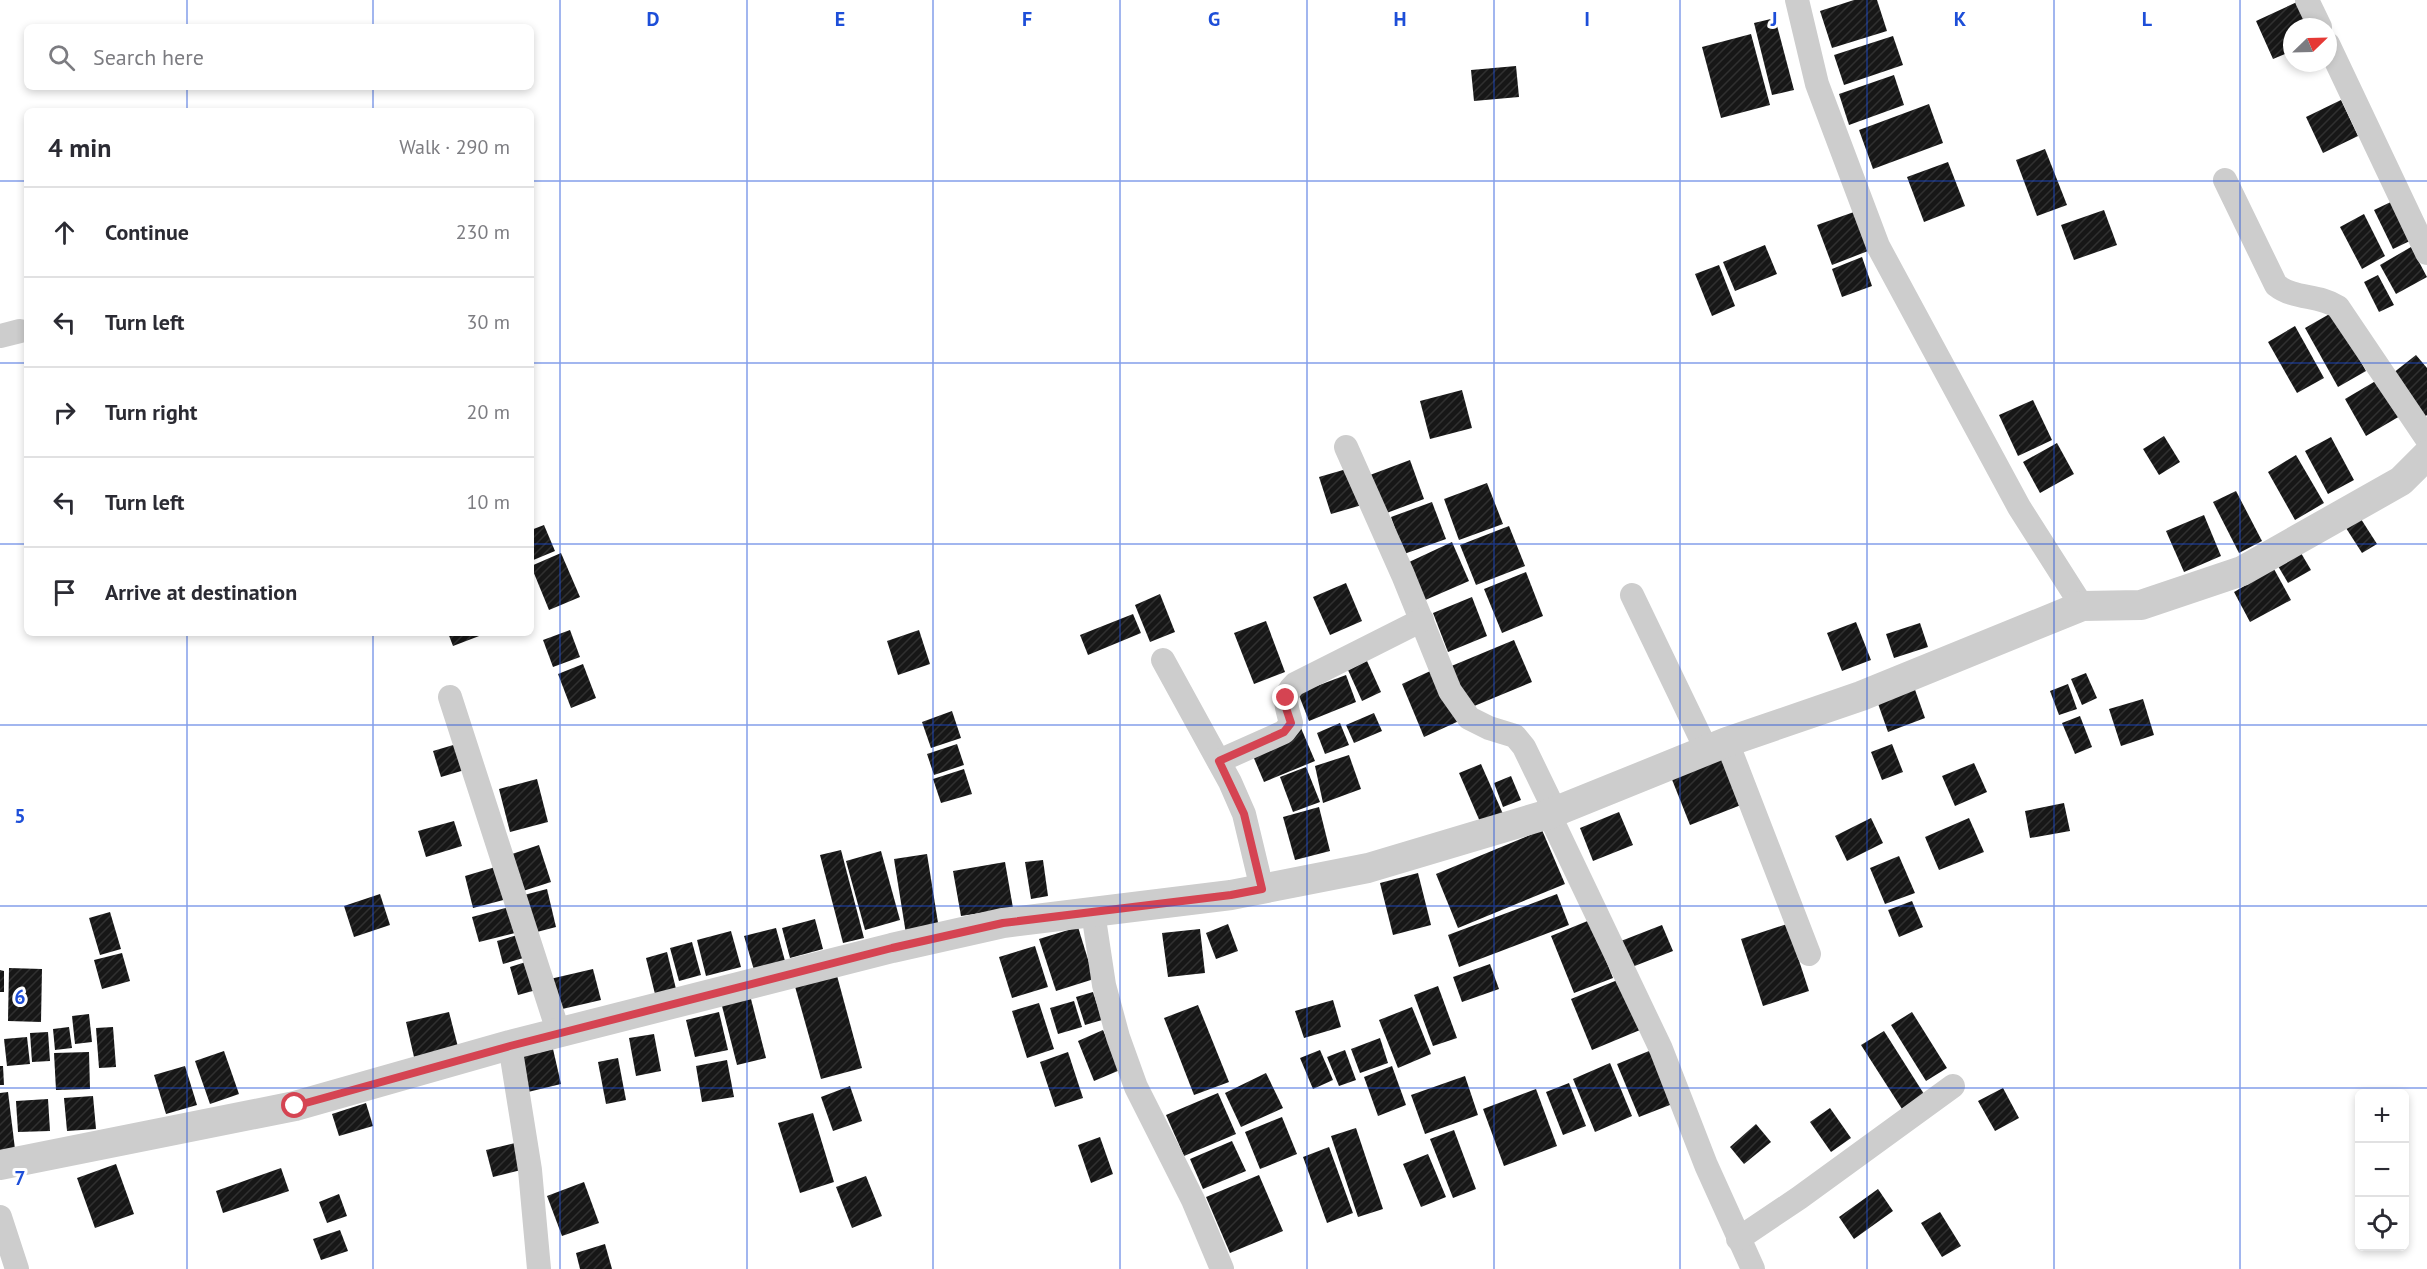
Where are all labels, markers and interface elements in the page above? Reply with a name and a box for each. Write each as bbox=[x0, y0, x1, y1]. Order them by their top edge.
text: D bbox=[647, 6, 660, 32]
text: E bbox=[835, 6, 845, 32]
text: F bbox=[1022, 6, 1032, 32]
text: G bbox=[1208, 6, 1220, 32]
text: H bbox=[1393, 6, 1407, 32]
text: I bbox=[1584, 6, 1590, 32]
text: J bbox=[1770, 6, 1777, 32]
text: K bbox=[1954, 6, 1967, 32]
text: L bbox=[2142, 6, 2153, 32]
north arrow bbox=[2283, 18, 2337, 72]
search box bbox=[24, 24, 534, 90]
icon: search bbox=[45, 41, 78, 74]
text: Search here bbox=[93, 43, 204, 71]
text: 4 min bbox=[48, 131, 111, 164]
text: Walk · 290 m bbox=[399, 134, 510, 160]
icon: ahead bbox=[48, 216, 81, 249]
text: Continue bbox=[105, 218, 189, 246]
text: 230 m bbox=[456, 219, 510, 245]
icon: left bbox=[48, 306, 81, 339]
text: Turn left bbox=[105, 308, 185, 336]
text: 30 m bbox=[467, 309, 510, 335]
icon: right bbox=[48, 396, 81, 429]
text: Turn right bbox=[105, 398, 197, 426]
text: 20 m bbox=[467, 399, 510, 425]
icon: left bbox=[48, 486, 81, 519]
text: Turn left bbox=[105, 488, 185, 516]
text: 10 m bbox=[467, 489, 510, 515]
icon: arrive bbox=[48, 576, 81, 609]
text: Arrive at destination bbox=[105, 578, 297, 606]
route end bbox=[1272, 684, 1298, 710]
text: 5 bbox=[14, 803, 26, 829]
text: 6 bbox=[14, 984, 26, 1010]
map controls bbox=[2355, 1089, 2409, 1251]
button: + bbox=[2355, 1089, 2409, 1143]
route start bbox=[281, 1092, 307, 1118]
button: − bbox=[2355, 1143, 2409, 1197]
text: 7 bbox=[14, 1165, 26, 1191]
button: locate bbox=[2355, 1197, 2409, 1251]

